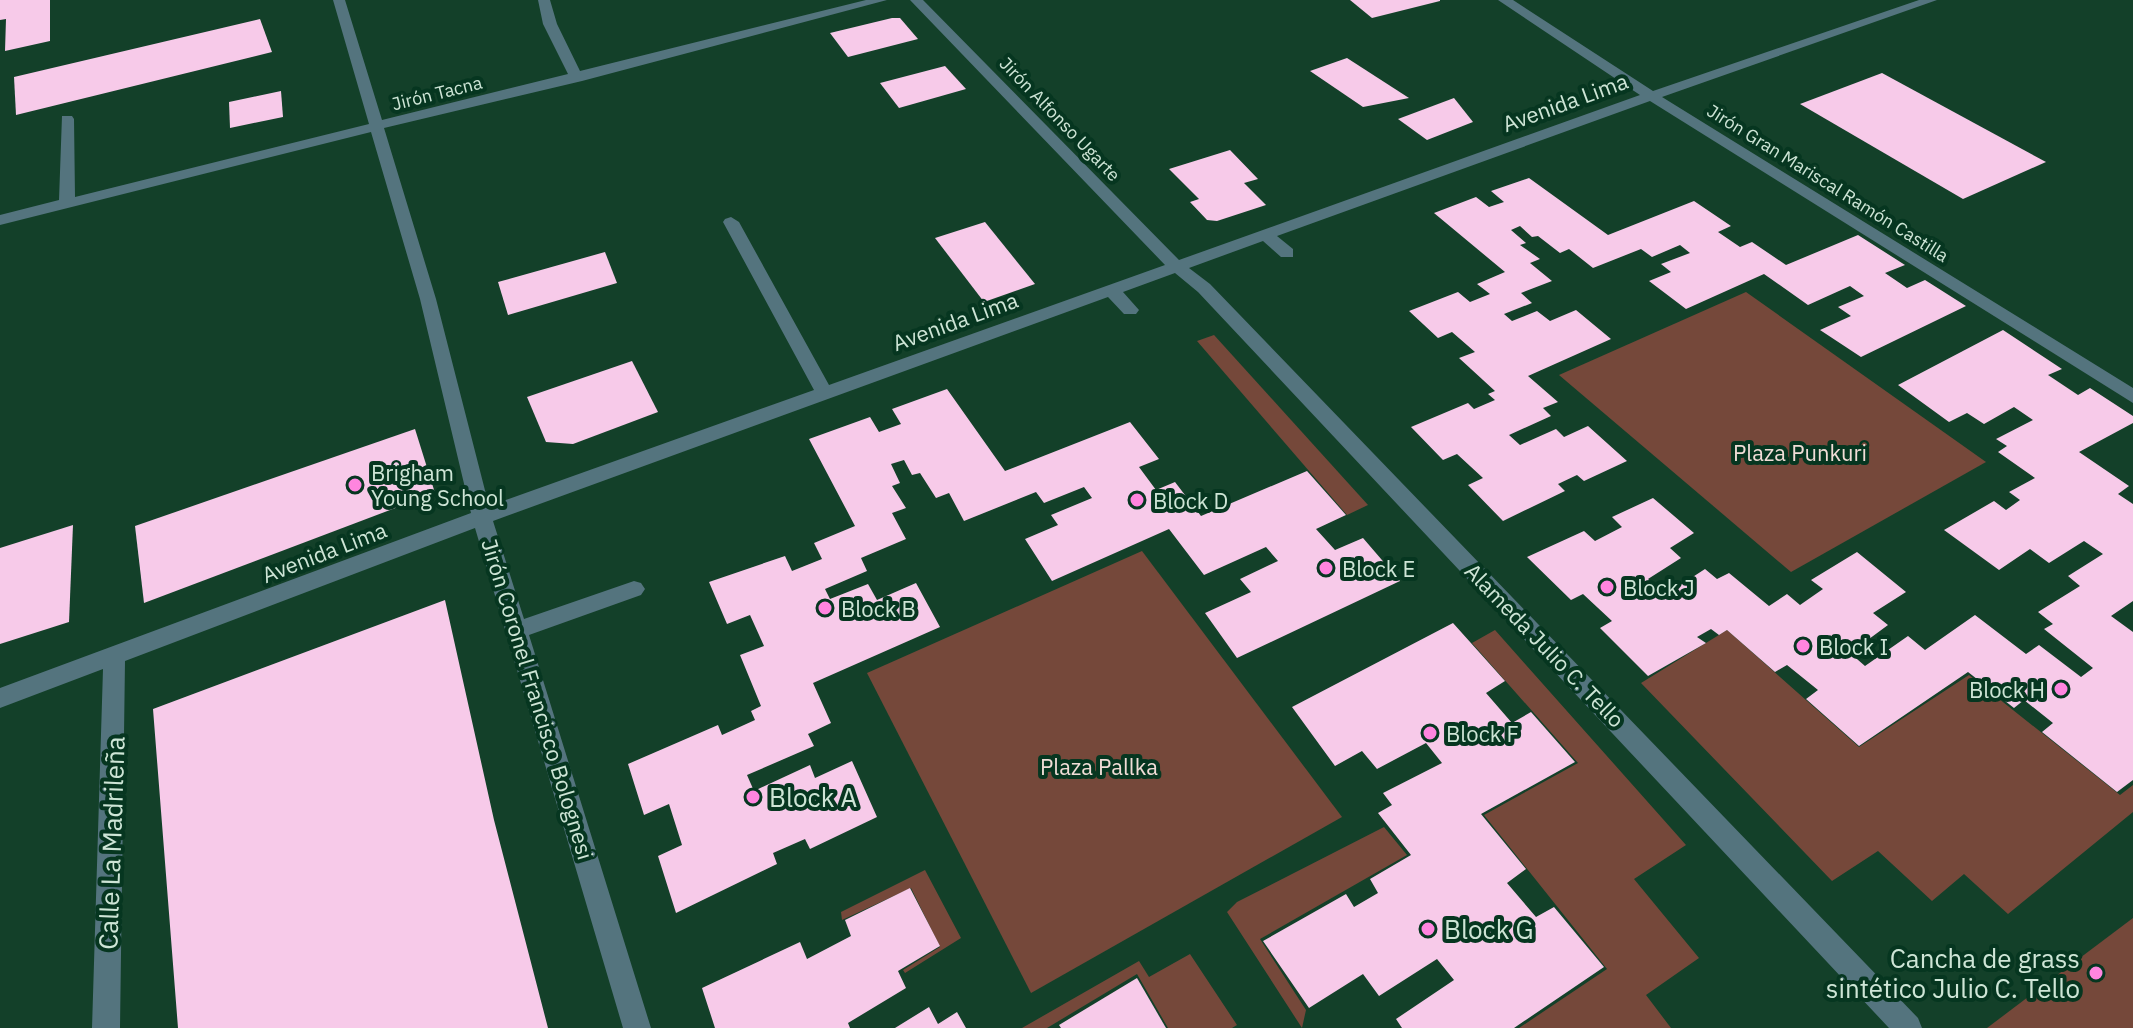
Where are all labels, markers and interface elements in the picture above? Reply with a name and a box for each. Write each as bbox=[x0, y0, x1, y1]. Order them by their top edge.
street label: Jirón Alfonso Ugarte bbox=[995, 52, 1125, 186]
street label: Avenida Lima bbox=[1498, 66, 1632, 138]
street label: Jirón Tacna bbox=[389, 71, 485, 115]
street label: Jirón Gran Mariscal Ramón Castilla bbox=[1703, 99, 1953, 267]
street label: Avenida Lima bbox=[888, 285, 1022, 357]
park label: Plaza Punkuri bbox=[1733, 438, 1867, 467]
place label: Brigham Young School bbox=[371, 458, 504, 512]
marker: Brigham Young School bbox=[346, 476, 364, 494]
place label: Block D bbox=[1153, 486, 1228, 515]
marker: Block D bbox=[1128, 491, 1146, 509]
street label: Avenida Lima bbox=[257, 515, 391, 589]
street label: Jirón Coronel Francisco Bolognesi bbox=[475, 535, 601, 863]
place label: Block E bbox=[1342, 554, 1415, 583]
street label: Alameda Julio C. Tello bbox=[1459, 557, 1631, 733]
marker: Block E bbox=[1317, 559, 1335, 577]
place label: Block J bbox=[1623, 573, 1695, 602]
marker: Block J bbox=[1598, 578, 1616, 596]
place label: Block B bbox=[841, 594, 916, 623]
marker: Block B bbox=[816, 599, 834, 617]
place label: Block I bbox=[1819, 632, 1888, 661]
marker: Block I bbox=[1794, 637, 1812, 655]
place label: Block H bbox=[1969, 675, 2045, 704]
marker: Block H bbox=[2052, 680, 2070, 698]
place label: Block F bbox=[1446, 719, 1519, 748]
marker: Block F bbox=[1421, 724, 1439, 742]
street label: Calle La Madrileña bbox=[90, 736, 132, 950]
park label: Plaza Pallka bbox=[1040, 752, 1158, 781]
place label: Block A bbox=[769, 780, 858, 814]
marker: Block A bbox=[744, 788, 762, 806]
place label: Block G bbox=[1444, 912, 1534, 946]
marker: Block G bbox=[1419, 920, 1437, 938]
place label: Cancha de grass sintético Julio C. Tello bbox=[1826, 941, 2080, 1005]
marker: Cancha de grass sintético Julio C. Tello bbox=[2087, 964, 2105, 982]

